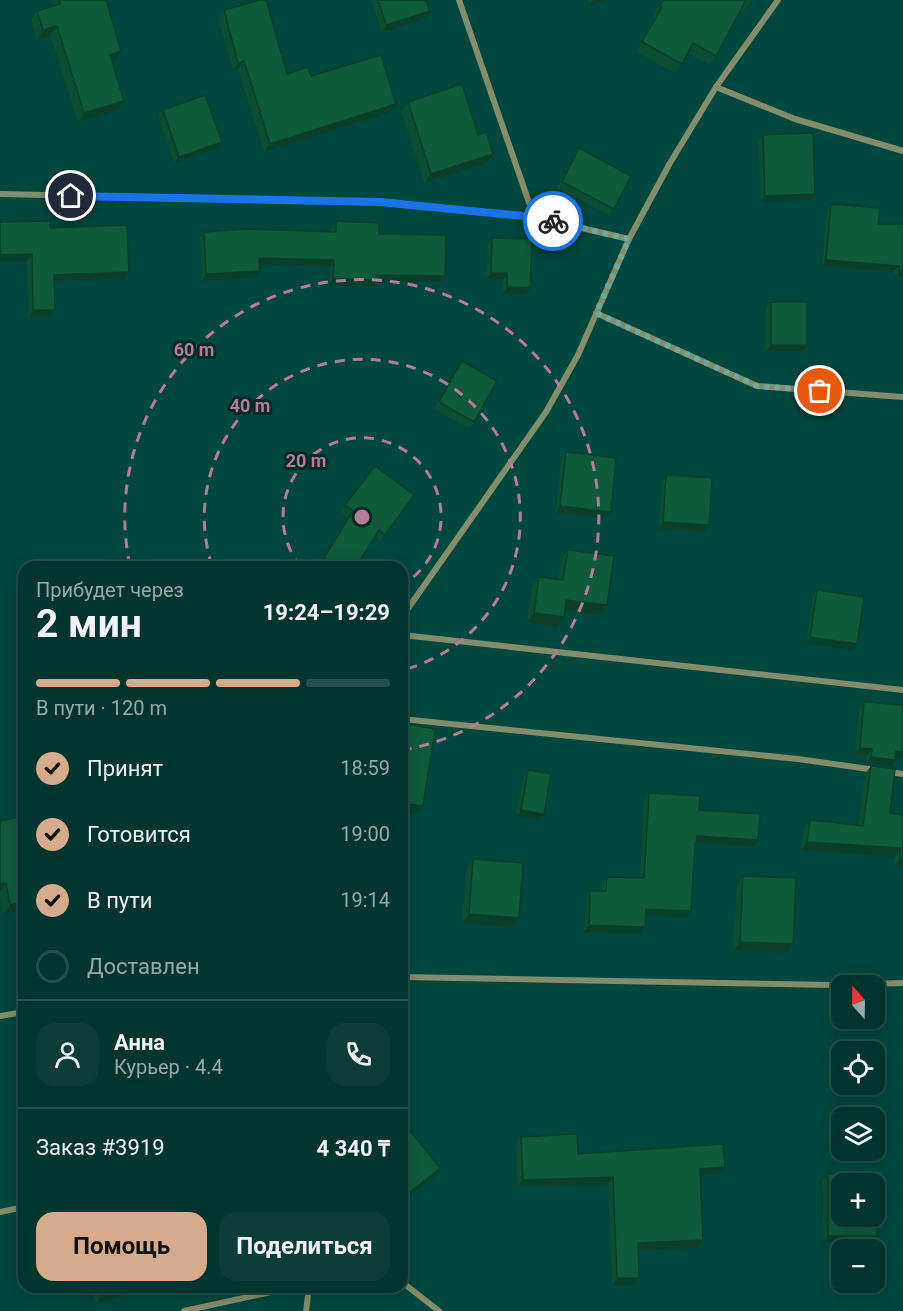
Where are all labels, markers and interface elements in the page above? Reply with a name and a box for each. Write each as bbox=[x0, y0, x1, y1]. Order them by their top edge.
pin bbox=[45, 170, 96, 221]
icon: home bbox=[54, 179, 87, 212]
courier bbox=[523, 191, 583, 251]
icon: bike bbox=[537, 205, 570, 238]
text: 60 m bbox=[174, 339, 214, 360]
pin bbox=[794, 365, 845, 416]
icon: bag bbox=[803, 374, 836, 407]
text: 40 m bbox=[230, 395, 270, 416]
text: 20 m bbox=[286, 450, 326, 471]
centre of rings bbox=[352, 507, 372, 527]
text: Прибудет через bbox=[36, 578, 184, 602]
text: 19:24–19:29 bbox=[263, 600, 390, 625]
text: 2 мин bbox=[36, 601, 142, 647]
text: В пути · 120 m bbox=[36, 696, 167, 720]
icon: check bbox=[36, 752, 69, 785]
text: Принят bbox=[87, 756, 163, 781]
text: 18:59 bbox=[340, 756, 390, 780]
icon: check bbox=[36, 818, 69, 851]
text: Готовится bbox=[87, 822, 191, 847]
text: 19:00 bbox=[340, 822, 390, 846]
icon: check bbox=[36, 884, 69, 917]
text: В пути bbox=[87, 888, 153, 913]
text: 19:14 bbox=[340, 888, 390, 912]
text: Доставлен bbox=[87, 954, 200, 979]
north arrow bbox=[831, 975, 885, 1029]
map controls bbox=[831, 975, 885, 1293]
button: person bbox=[36, 1023, 99, 1086]
button: phone bbox=[327, 1023, 390, 1086]
text: Анна bbox=[114, 1030, 165, 1055]
button: locate bbox=[831, 1041, 885, 1095]
text: Курьер · 4.4 bbox=[114, 1055, 223, 1079]
button: layers bbox=[831, 1107, 885, 1161]
text: Заказ #3919 bbox=[36, 1135, 165, 1160]
text: 4 340 ₸ bbox=[317, 1136, 390, 1161]
button: + bbox=[831, 1173, 885, 1227]
button: Помощь bbox=[36, 1212, 207, 1281]
button: Поделиться bbox=[219, 1212, 390, 1281]
button: − bbox=[831, 1239, 885, 1293]

